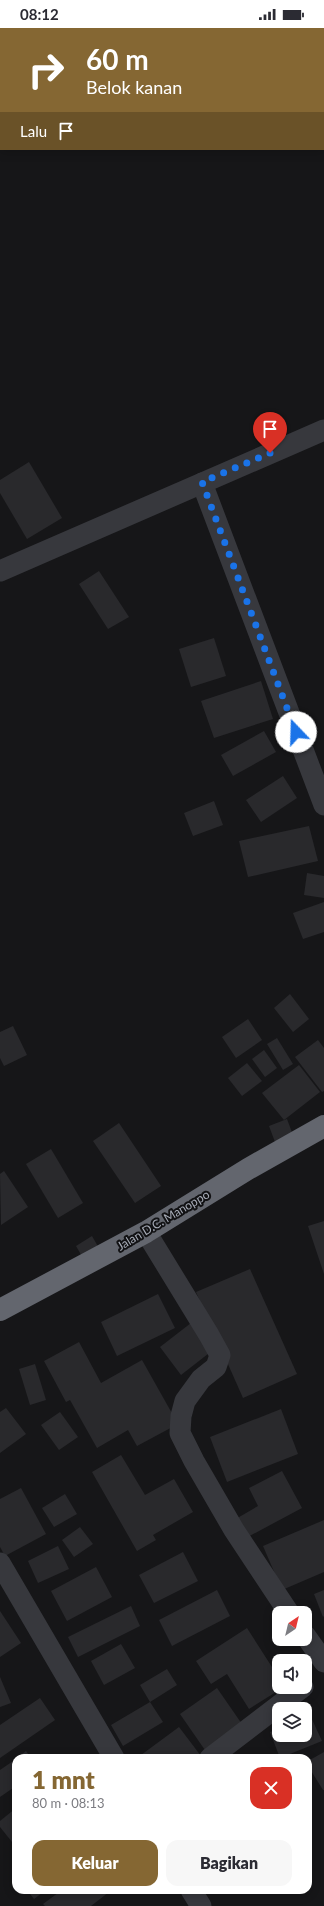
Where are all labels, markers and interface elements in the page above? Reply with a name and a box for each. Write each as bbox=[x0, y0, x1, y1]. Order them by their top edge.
text: 08:12 bbox=[20, 5, 59, 23]
text: 60 m bbox=[86, 42, 149, 76]
icon: right bbox=[20, 44, 72, 96]
text: Belok kanan bbox=[86, 76, 182, 98]
icon: arrive bbox=[55, 120, 77, 142]
text: Lalu bbox=[20, 122, 47, 140]
pin bbox=[253, 412, 287, 453]
icon: arrive bbox=[259, 418, 281, 440]
position arrow bbox=[275, 711, 317, 753]
street label: Jalan D.C. Manoppo bbox=[114, 1186, 212, 1254]
north arrow bbox=[272, 1606, 312, 1646]
map controls bbox=[272, 1606, 312, 1742]
button: sound bbox=[272, 1654, 312, 1694]
button: layers bbox=[272, 1702, 312, 1742]
text: 1 mnt bbox=[32, 1765, 95, 1794]
button: close bbox=[250, 1767, 292, 1809]
text: 80 m · 08:13 bbox=[32, 1795, 105, 1811]
button: Keluar bbox=[32, 1840, 158, 1886]
button: Bagikan bbox=[166, 1840, 292, 1886]

